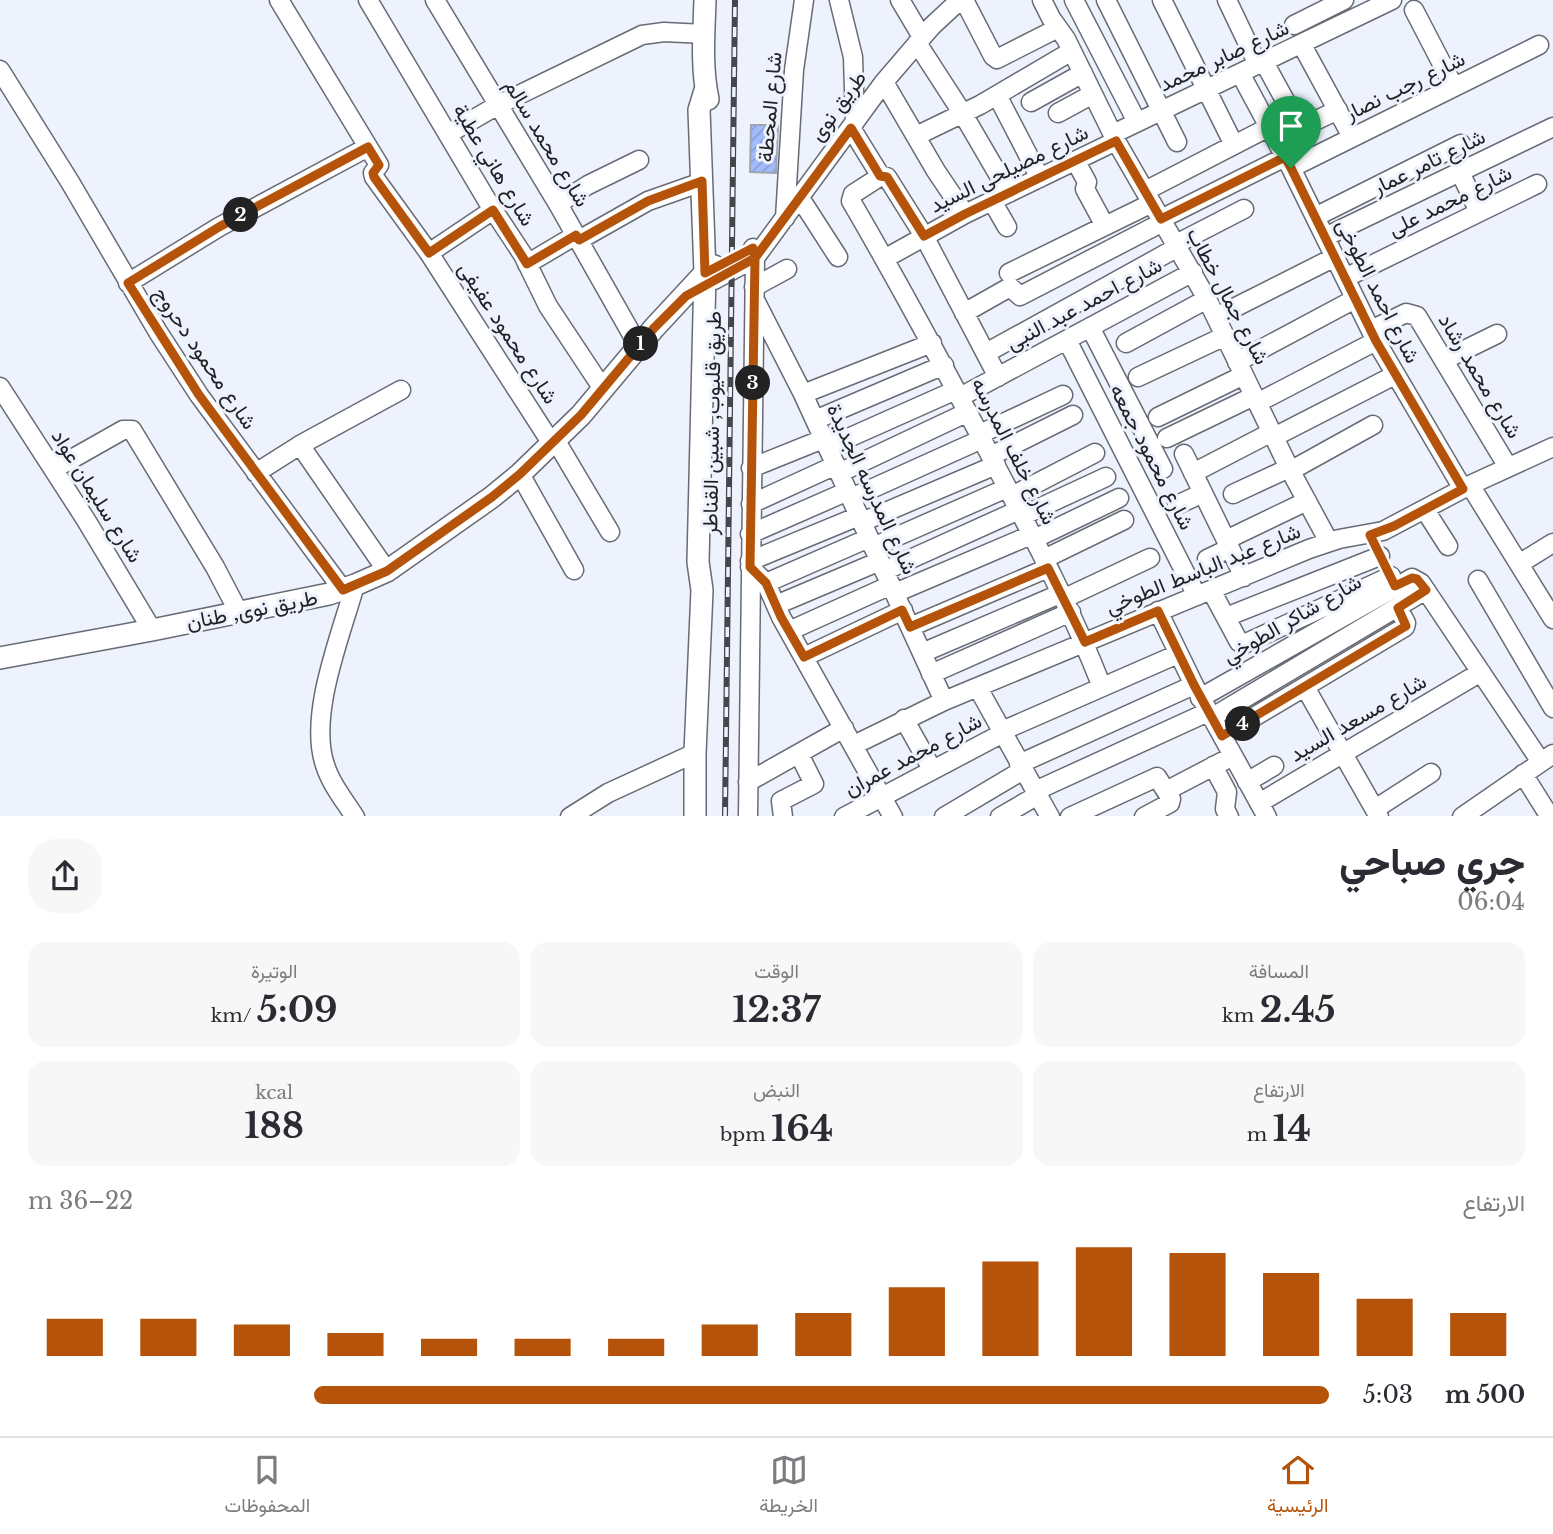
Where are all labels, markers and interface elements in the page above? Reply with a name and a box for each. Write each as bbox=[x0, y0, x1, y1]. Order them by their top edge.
street label: شارع صابر محمد bbox=[1155, 15, 1294, 98]
street label: شارع رجب نصار bbox=[1340, 46, 1470, 128]
street label: شارع المحطة bbox=[752, 51, 789, 163]
street label: طريق نوى bbox=[804, 66, 872, 146]
street label: شارع محمد سالم bbox=[498, 74, 595, 212]
pin bbox=[1261, 96, 1321, 168]
street label: شارع هاني عطية bbox=[444, 99, 541, 233]
icon: arrive bbox=[1272, 107, 1310, 145]
street label: شارع مصيلحى السيد bbox=[925, 119, 1093, 220]
street label: شارع تامر عمار bbox=[1368, 124, 1490, 202]
street label: شارع محمد على bbox=[1384, 160, 1516, 243]
pin: 2 bbox=[224, 198, 258, 232]
text: 2 bbox=[234, 203, 247, 226]
street label: شارع احمد الطوخى bbox=[1330, 214, 1426, 368]
street label: شارع جمال خطاب bbox=[1180, 223, 1275, 369]
street label: شارع احمد عبد النبى bbox=[1002, 252, 1167, 357]
street label: شارع محمود عفيفى bbox=[452, 257, 564, 410]
street label: شارع محمود دحروج bbox=[147, 282, 262, 435]
street label: شارع محمد رشاد bbox=[1432, 309, 1527, 444]
street label: طريق قليوب, شبين القناطر bbox=[697, 311, 727, 536]
pin: 1 bbox=[624, 326, 658, 362]
text: 1 bbox=[636, 332, 645, 355]
pin: 3 bbox=[736, 366, 770, 400]
text: 3 bbox=[746, 371, 759, 394]
street label: شارع خلف المدرسه bbox=[965, 373, 1062, 529]
street label: شارع محمود جمعه bbox=[1103, 380, 1200, 535]
street label: شارع المدرسه الجديدة bbox=[820, 400, 923, 579]
street label: شارع سليمان عواد bbox=[45, 425, 148, 568]
street label: شارع عبد الباسط الطوخي bbox=[1102, 518, 1306, 624]
street label: شارع شاكر الطوخي bbox=[1218, 569, 1368, 673]
street label: طريق نوى, طنان bbox=[184, 585, 320, 635]
street label: شارع مسعد السيد bbox=[1285, 668, 1432, 769]
pin: 4 bbox=[1226, 706, 1260, 742]
street label: شارع محمد عمران bbox=[840, 708, 987, 803]
text: 4 bbox=[1236, 712, 1249, 735]
text: جري صباحي bbox=[1339, 838, 1525, 885]
button: share bbox=[28, 839, 102, 913]
text: 06:04 bbox=[1457, 888, 1525, 916]
text: الوتيرة bbox=[251, 960, 297, 983]
text: الوقت bbox=[754, 960, 799, 983]
text: المسافة bbox=[1249, 960, 1309, 983]
text: 5:09 bbox=[257, 988, 338, 1031]
text: 12:37 bbox=[732, 988, 821, 1031]
text: 2.45 bbox=[1260, 988, 1336, 1031]
text: /km bbox=[211, 1004, 257, 1027]
text: km bbox=[1222, 1004, 1260, 1027]
text: النبض bbox=[753, 1079, 800, 1102]
text: الارتفاع bbox=[1253, 1079, 1305, 1102]
text: kcal bbox=[255, 1081, 293, 1104]
text: 188 bbox=[244, 1104, 304, 1147]
text: 164 bbox=[771, 1107, 833, 1150]
text: 14 bbox=[1273, 1107, 1311, 1150]
text: bpm bbox=[720, 1123, 771, 1146]
text: m bbox=[1247, 1123, 1273, 1146]
text: 22–36 m bbox=[28, 1187, 133, 1215]
text: الارتفاع bbox=[1463, 1189, 1525, 1217]
text: 5:03 bbox=[1363, 1381, 1413, 1409]
text: 500 m bbox=[1445, 1381, 1525, 1409]
tab: المحفوظات bbox=[225, 1451, 310, 1522]
tab: الخريطة bbox=[759, 1451, 818, 1522]
tab: الرئيسية bbox=[1267, 1451, 1328, 1522]

